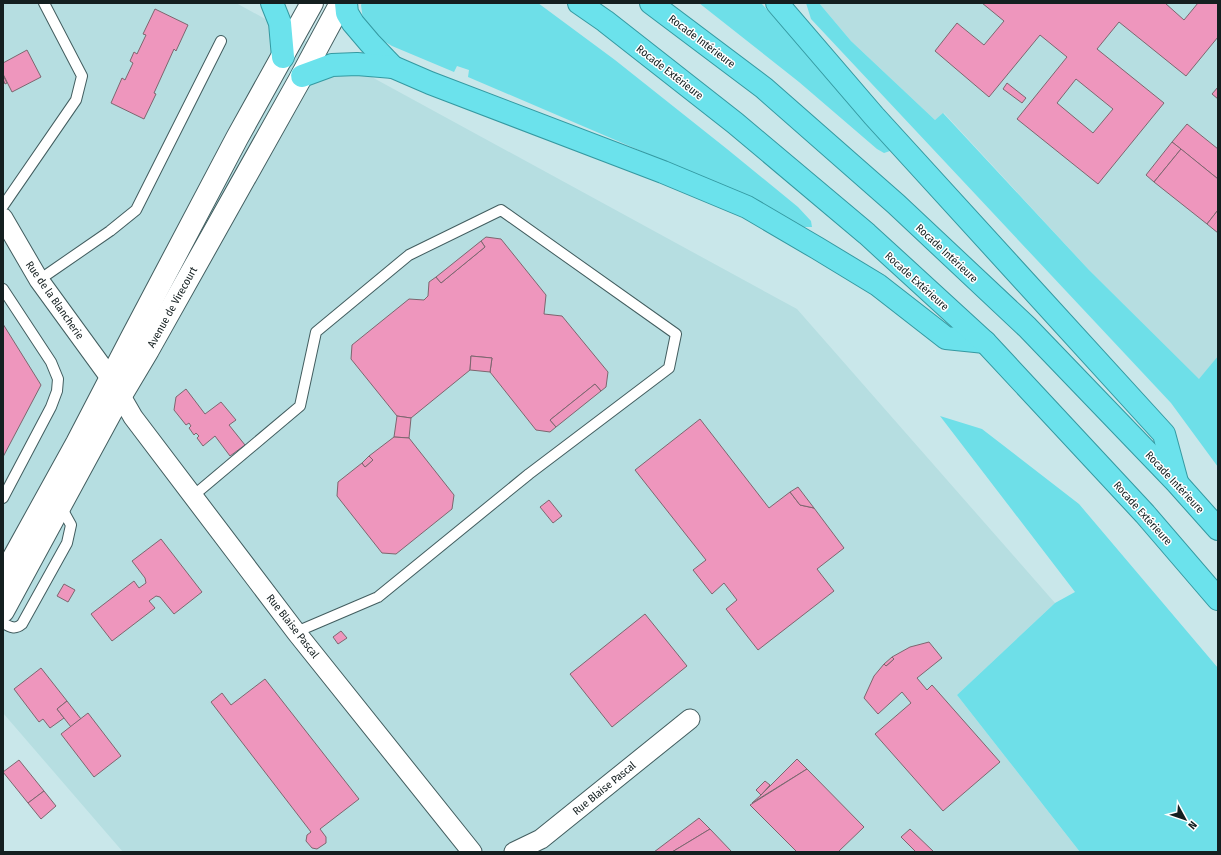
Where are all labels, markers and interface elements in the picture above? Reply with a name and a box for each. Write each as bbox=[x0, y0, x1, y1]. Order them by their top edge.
street label: Rocade Intérieure bbox=[666, 12, 737, 71]
street label: Rocade Extérieure bbox=[634, 42, 706, 102]
street label: Rocade Intérieure bbox=[913, 221, 980, 285]
street label: Rocade Extérieure bbox=[882, 249, 951, 313]
street label: Rue de la Blancherie bbox=[23, 259, 86, 342]
street label: Avenue de Virecourt bbox=[145, 264, 200, 350]
street label: Rocade Intérieure bbox=[1143, 449, 1207, 516]
street label: Rocade Extérieure bbox=[1111, 479, 1175, 548]
street label: Rue Blaise Pascal bbox=[264, 592, 322, 661]
street label: Rue Blaise Pascal bbox=[570, 759, 639, 818]
north arrow bbox=[1165, 799, 1205, 839]
text: N bbox=[1185, 818, 1199, 832]

